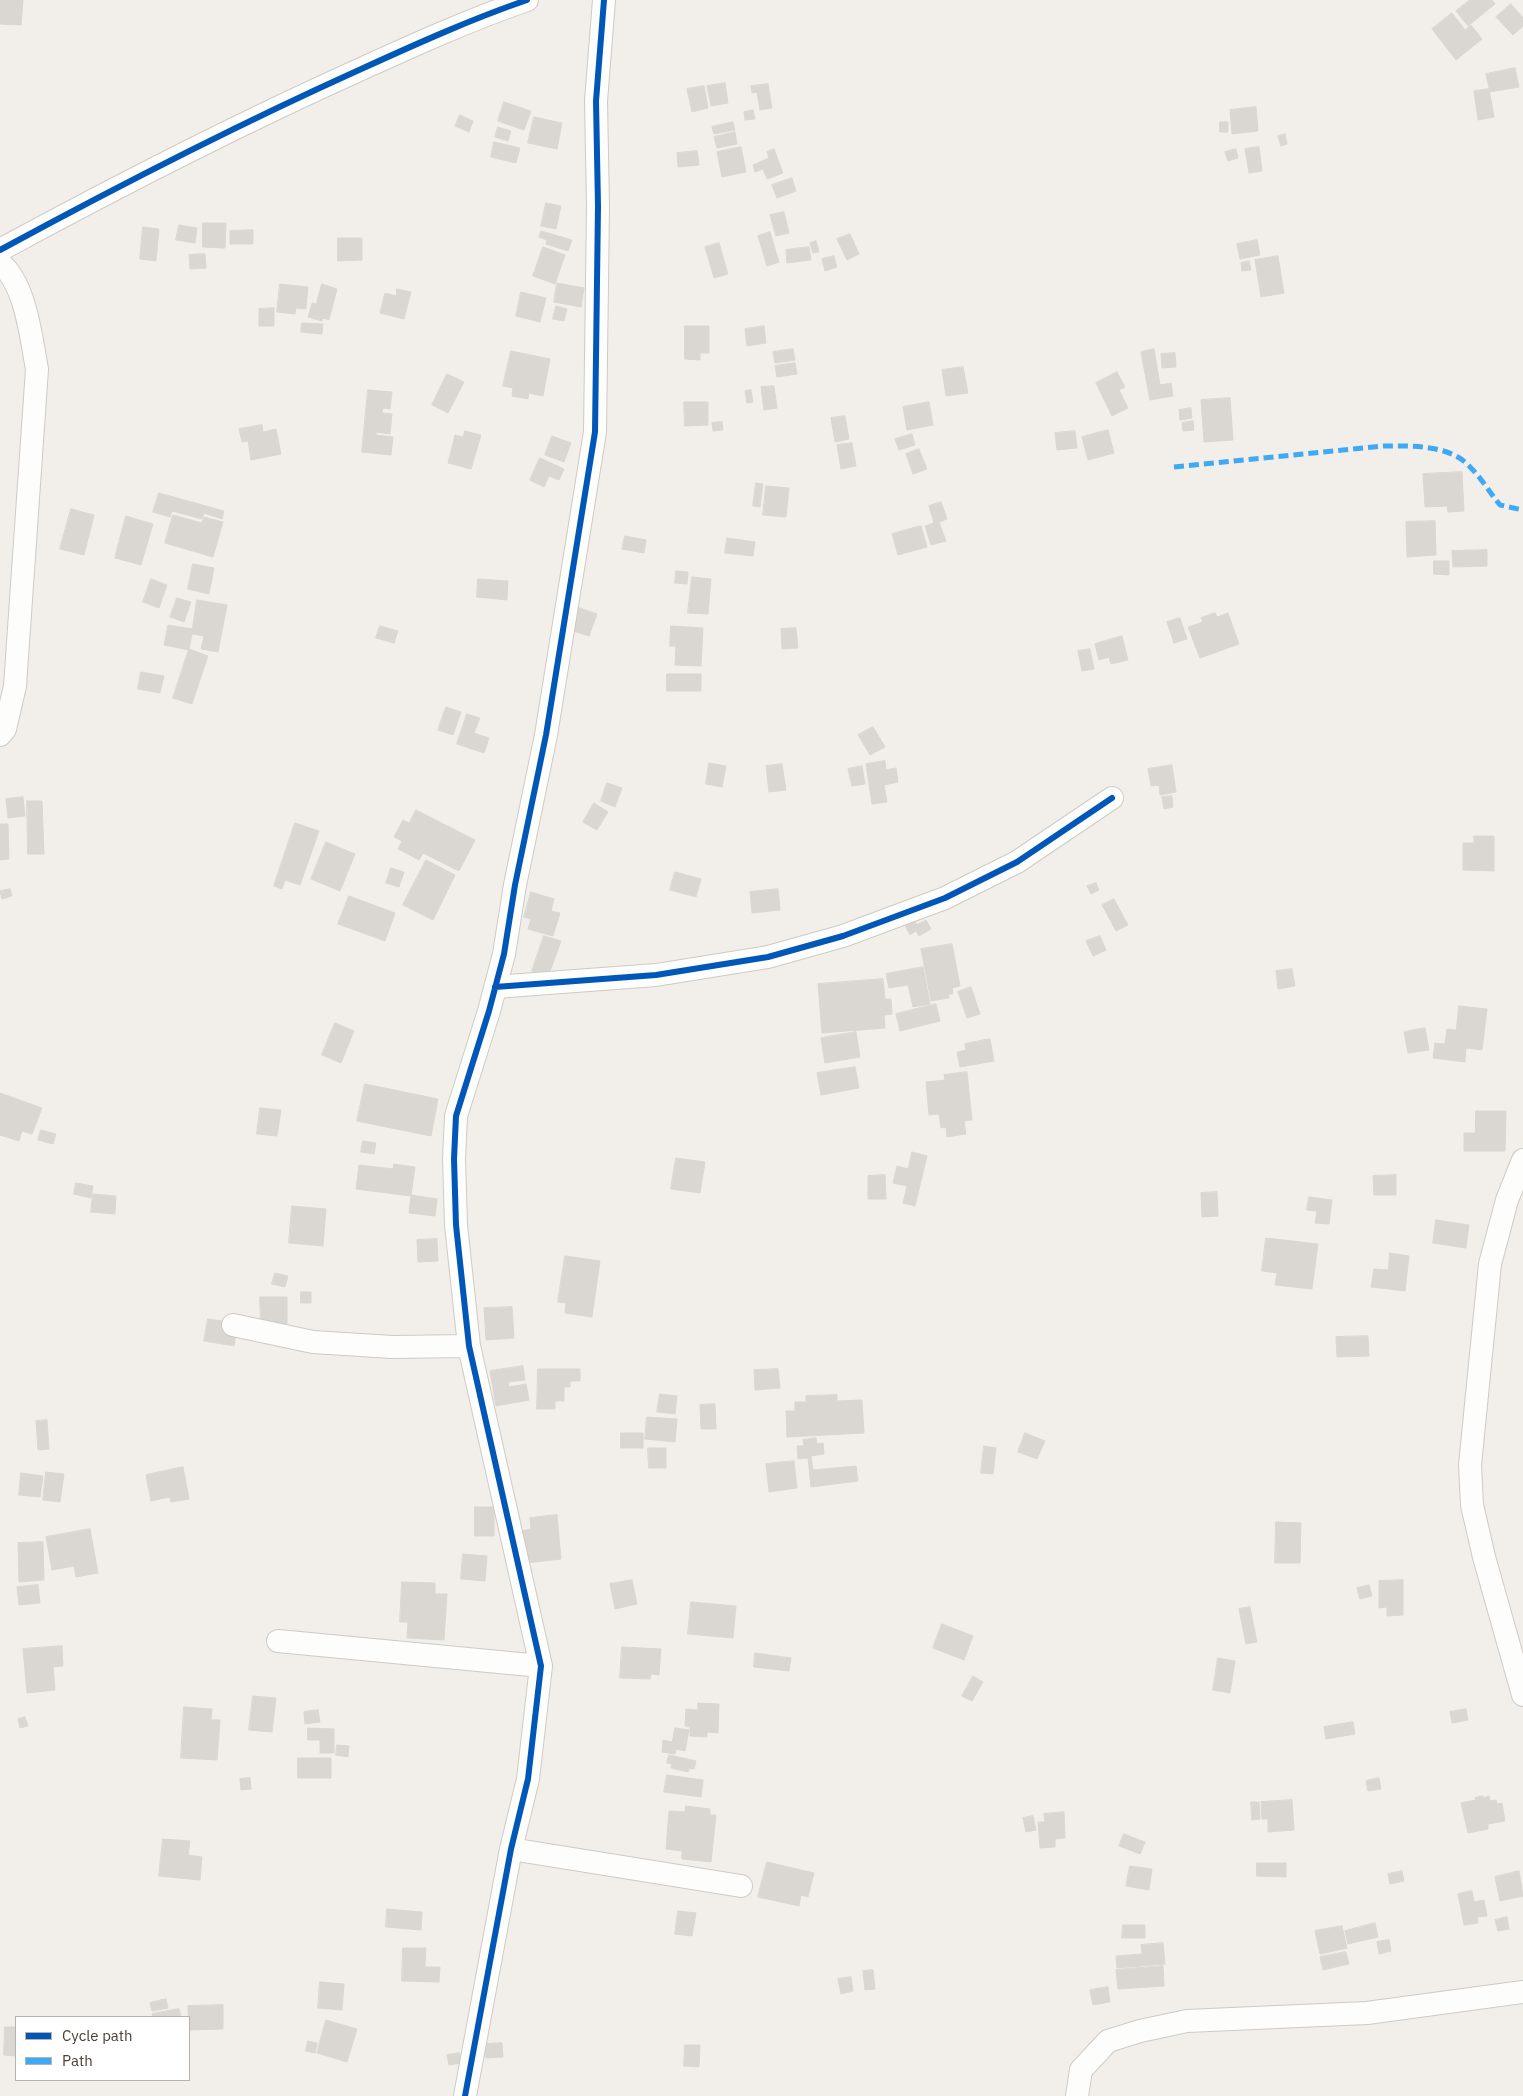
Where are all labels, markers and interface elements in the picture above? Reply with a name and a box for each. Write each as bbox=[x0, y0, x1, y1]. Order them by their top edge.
legend bbox=[15, 2016, 190, 2081]
text: Cycle path bbox=[62, 2026, 133, 2045]
text: Path bbox=[62, 2051, 93, 2070]

